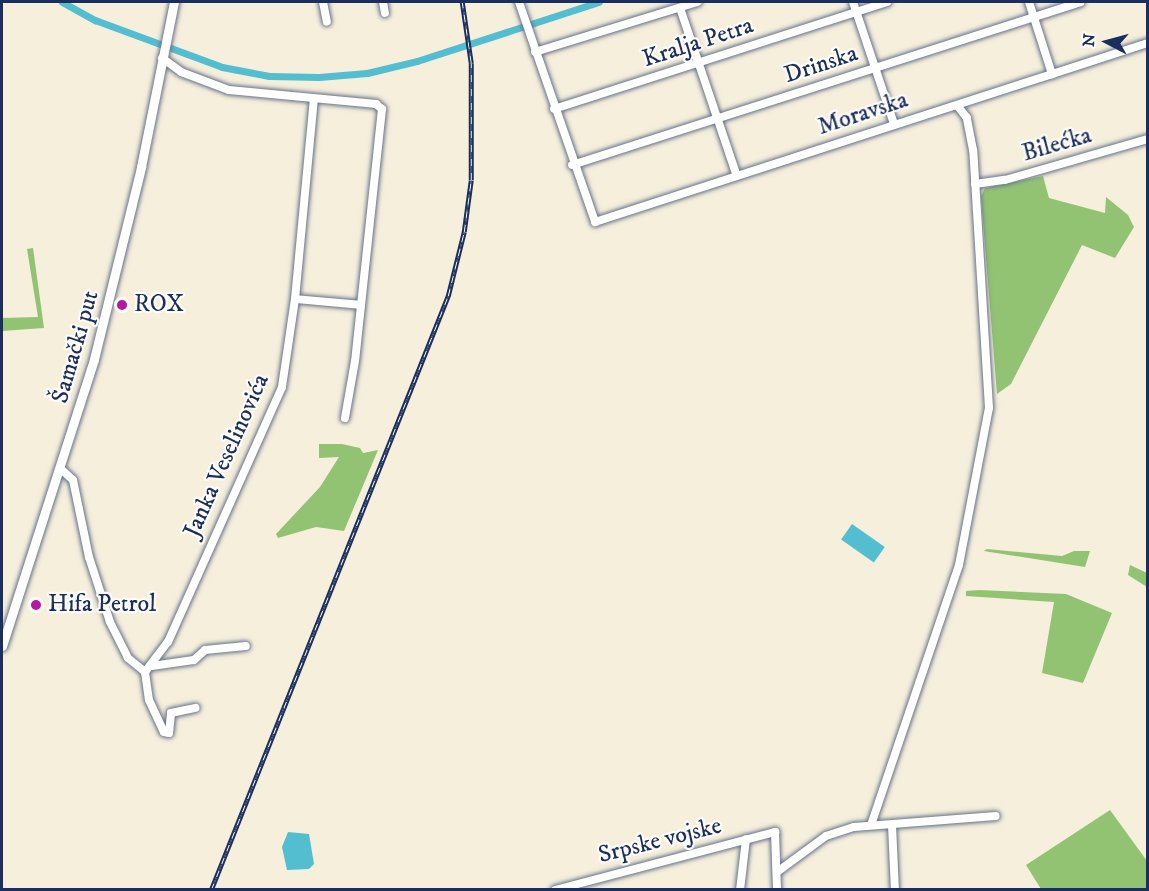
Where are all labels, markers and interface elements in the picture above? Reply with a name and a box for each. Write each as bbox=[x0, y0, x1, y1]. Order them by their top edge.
street label: Kralja Petra bbox=[639, 12, 757, 74]
north arrow bbox=[1077, 12, 1137, 72]
text: N bbox=[1078, 33, 1100, 48]
street label: Drinska bbox=[781, 40, 861, 90]
street label: Moravska bbox=[814, 86, 912, 142]
street label: Bilećka bbox=[1019, 121, 1095, 169]
street label: Šamački put bbox=[46, 287, 106, 407]
place label: ROX bbox=[134, 291, 184, 319]
marker: ROX bbox=[115, 298, 129, 312]
street label: Janka Veselinovića bbox=[178, 370, 276, 542]
place label: Hifa Petrol bbox=[48, 591, 156, 619]
marker: Hifa Petrol bbox=[29, 598, 43, 612]
street label: Srpske vojske bbox=[595, 812, 725, 870]

